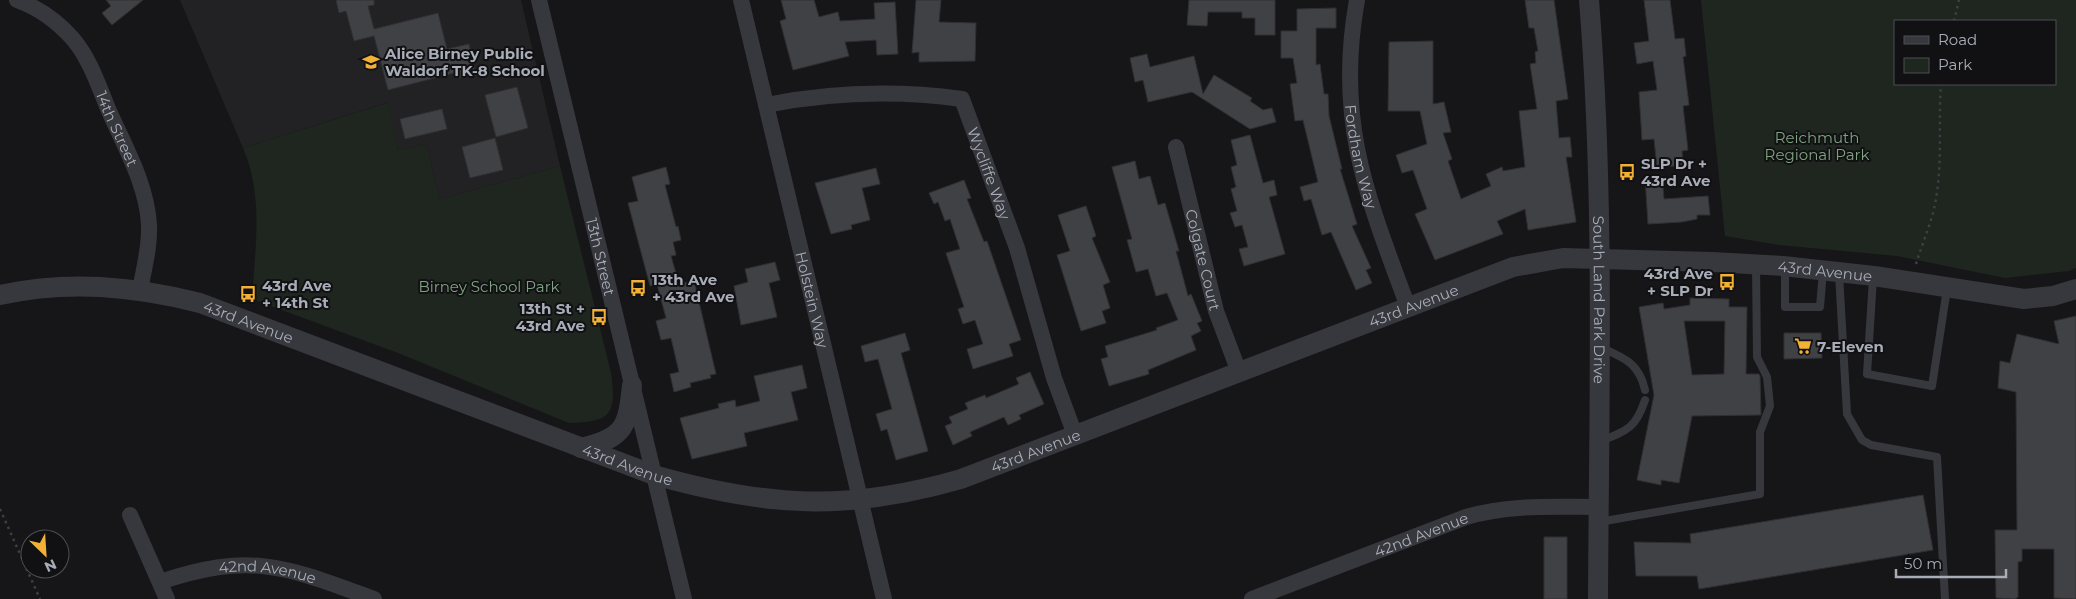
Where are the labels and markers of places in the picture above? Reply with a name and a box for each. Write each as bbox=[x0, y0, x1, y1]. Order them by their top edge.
place label: Alice Birney Public Waldorf TK-8 School bbox=[384, 44, 545, 80]
school or university icon: Alice Birney Public Waldorf TK-8 School bbox=[361, 52, 381, 72]
place label: SLP Dr + 43rd Ave bbox=[1641, 154, 1710, 190]
bus stop icon: SLP Dr + 43rd Ave bbox=[1617, 162, 1637, 182]
place label: 43rd Ave + SLP Dr bbox=[1644, 264, 1714, 300]
place label: 13th Ave + 43rd Ave bbox=[652, 270, 735, 306]
bus stop icon: 43rd Ave + SLP Dr bbox=[1717, 272, 1737, 292]
place label: 43rd Ave + 14th St bbox=[262, 276, 331, 312]
bus stop icon: 13th Ave + 43rd Ave bbox=[628, 278, 648, 298]
bus stop icon: 43rd Ave + 14th St bbox=[238, 284, 258, 304]
place label: 13th St + 43rd Ave bbox=[516, 299, 585, 335]
bus stop icon: 13th St + 43rd Ave bbox=[589, 307, 609, 327]
supermarket icon: 7-Eleven bbox=[1793, 336, 1813, 356]
place label: 7-Eleven bbox=[1817, 337, 1884, 356]

